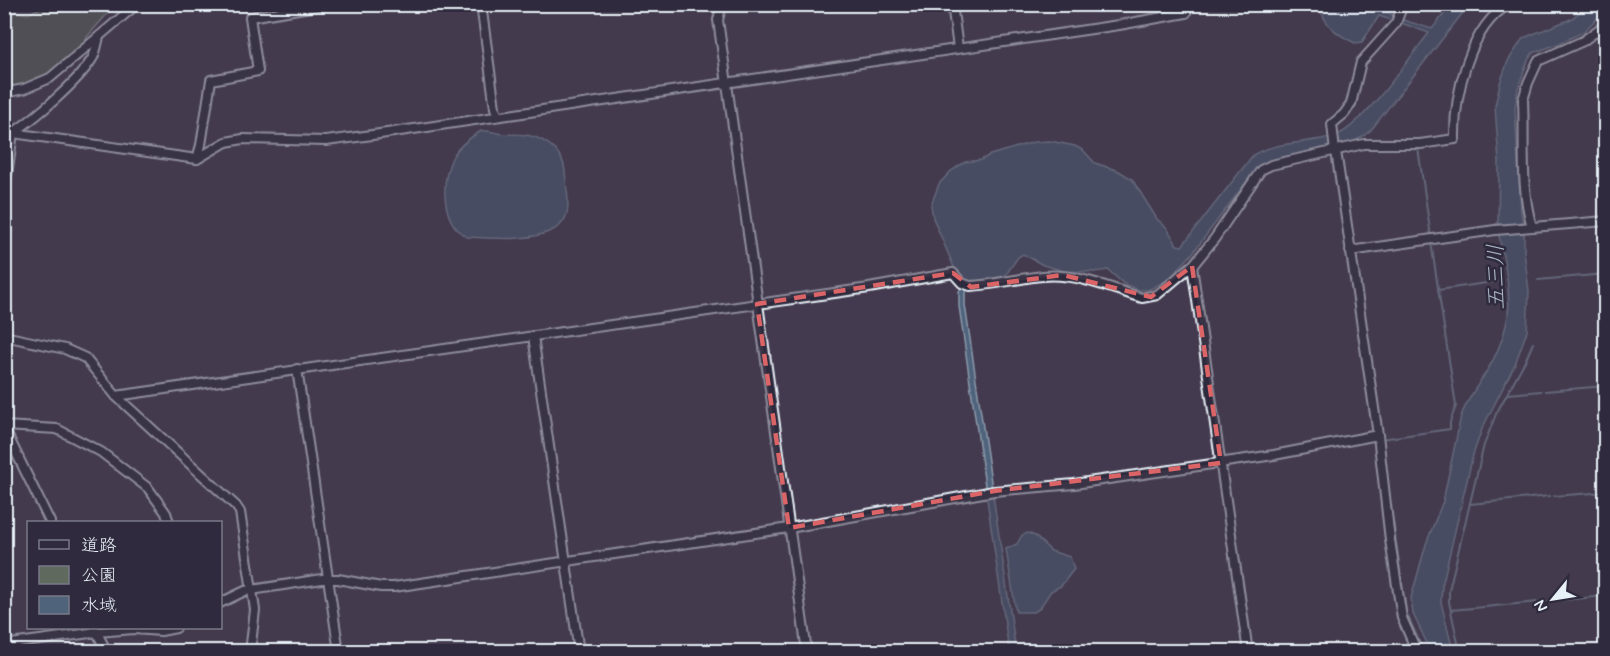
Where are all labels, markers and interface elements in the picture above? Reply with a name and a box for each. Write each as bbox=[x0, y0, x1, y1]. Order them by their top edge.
water label: 五三川 bbox=[1482, 244, 1512, 310]
legend bbox=[27, 521, 222, 629]
text: 道路 bbox=[81, 534, 117, 558]
text: 公園 bbox=[81, 564, 117, 588]
north arrow bbox=[1523, 569, 1583, 629]
text: 水域 bbox=[81, 594, 117, 618]
text: N bbox=[1530, 596, 1553, 616]

